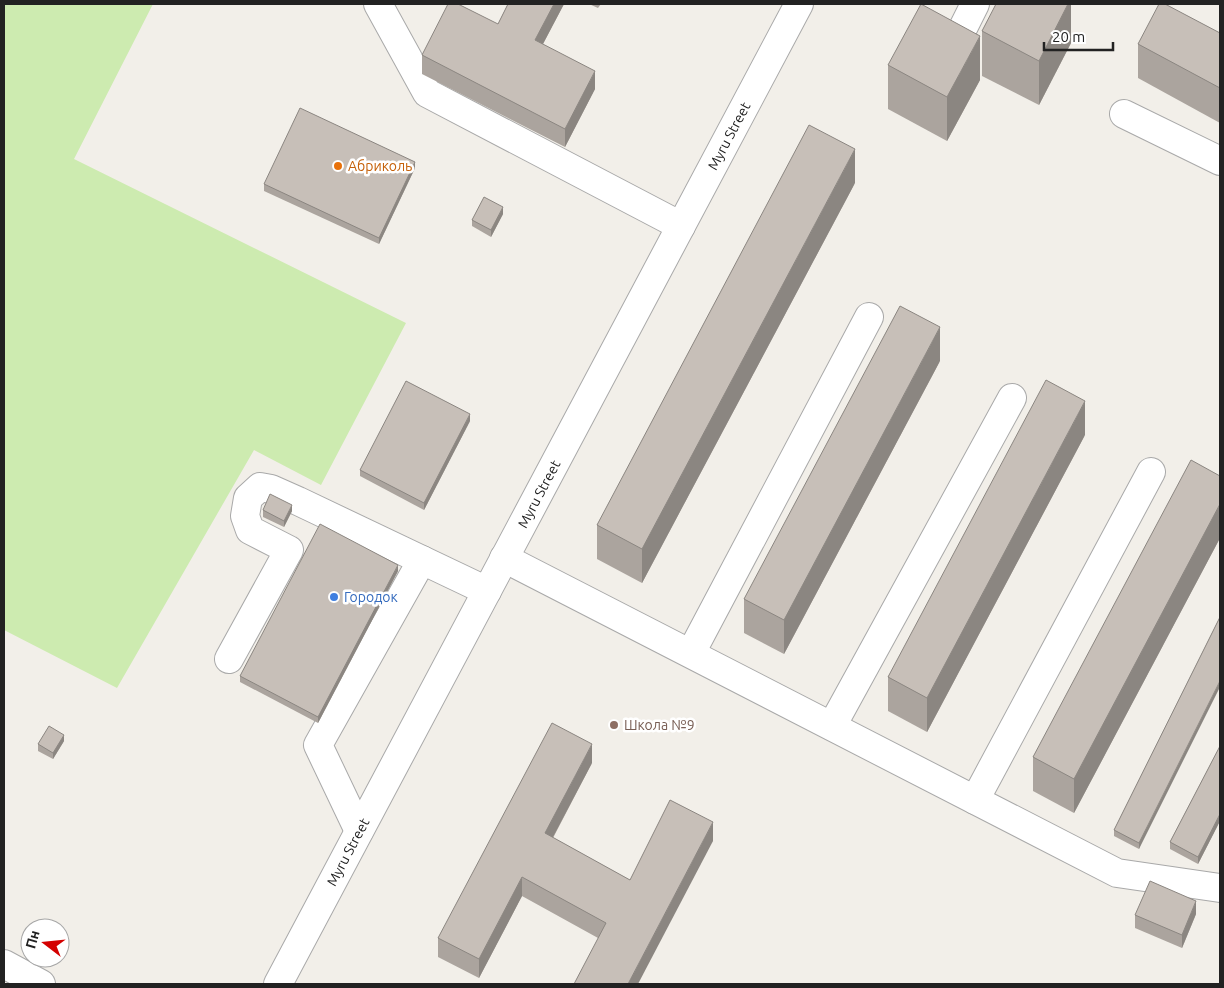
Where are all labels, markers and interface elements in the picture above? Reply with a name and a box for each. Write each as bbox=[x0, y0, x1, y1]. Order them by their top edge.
scale bar bbox=[1044, 20, 1113, 52]
text: 20 m bbox=[1052, 28, 1085, 45]
street label: Myru Street bbox=[704, 99, 754, 173]
place label: Абриколь bbox=[348, 158, 412, 174]
marker: Абриколь bbox=[332, 160, 344, 172]
street label: Myru Street bbox=[514, 457, 564, 531]
place label: Городок bbox=[344, 589, 398, 605]
marker: Городок bbox=[328, 591, 340, 603]
place label: Школа №9 bbox=[624, 717, 695, 733]
marker: Школа №9 bbox=[608, 719, 620, 731]
street label: Myru Street bbox=[323, 815, 373, 889]
north arrow bbox=[20, 918, 70, 968]
text: Пн bbox=[22, 928, 43, 950]

